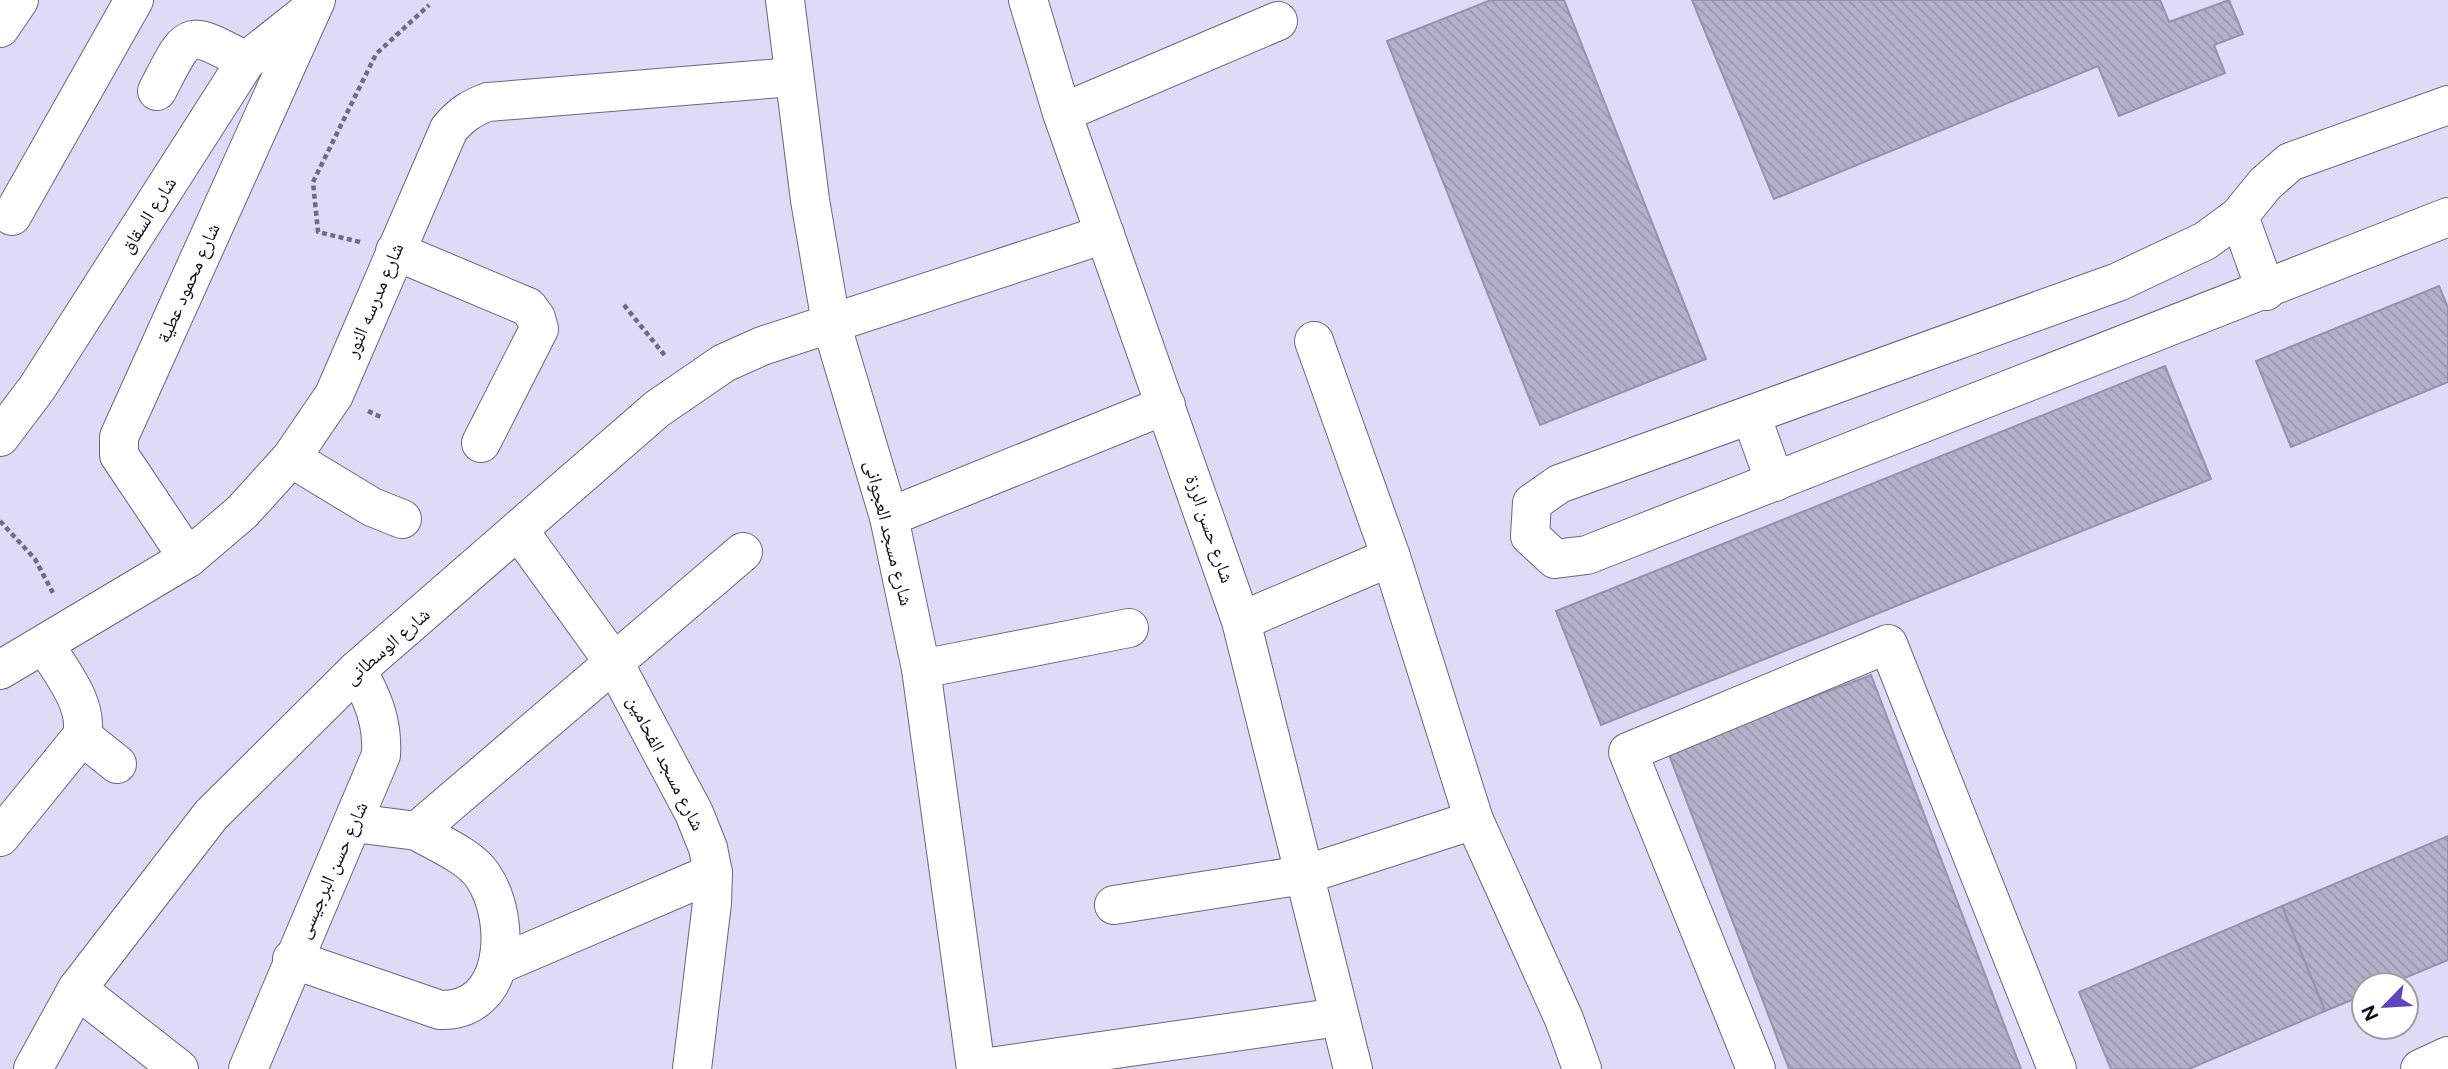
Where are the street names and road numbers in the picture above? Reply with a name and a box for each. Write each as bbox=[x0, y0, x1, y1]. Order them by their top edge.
street label: شارع السقاق bbox=[115, 172, 181, 258]
street label: شارع محمود عطية bbox=[151, 220, 225, 346]
street label: شارع مدرسه النور bbox=[339, 239, 408, 362]
street label: شارع مسجد العجوانى bbox=[860, 458, 918, 608]
street label: شارع حسن الرزة bbox=[1181, 472, 1239, 586]
street label: شارع الوسطانى bbox=[340, 603, 434, 689]
street label: شارع مسجد الفحامين bbox=[622, 692, 710, 834]
street label: شارع حسن البرجيسى bbox=[291, 798, 373, 942]

